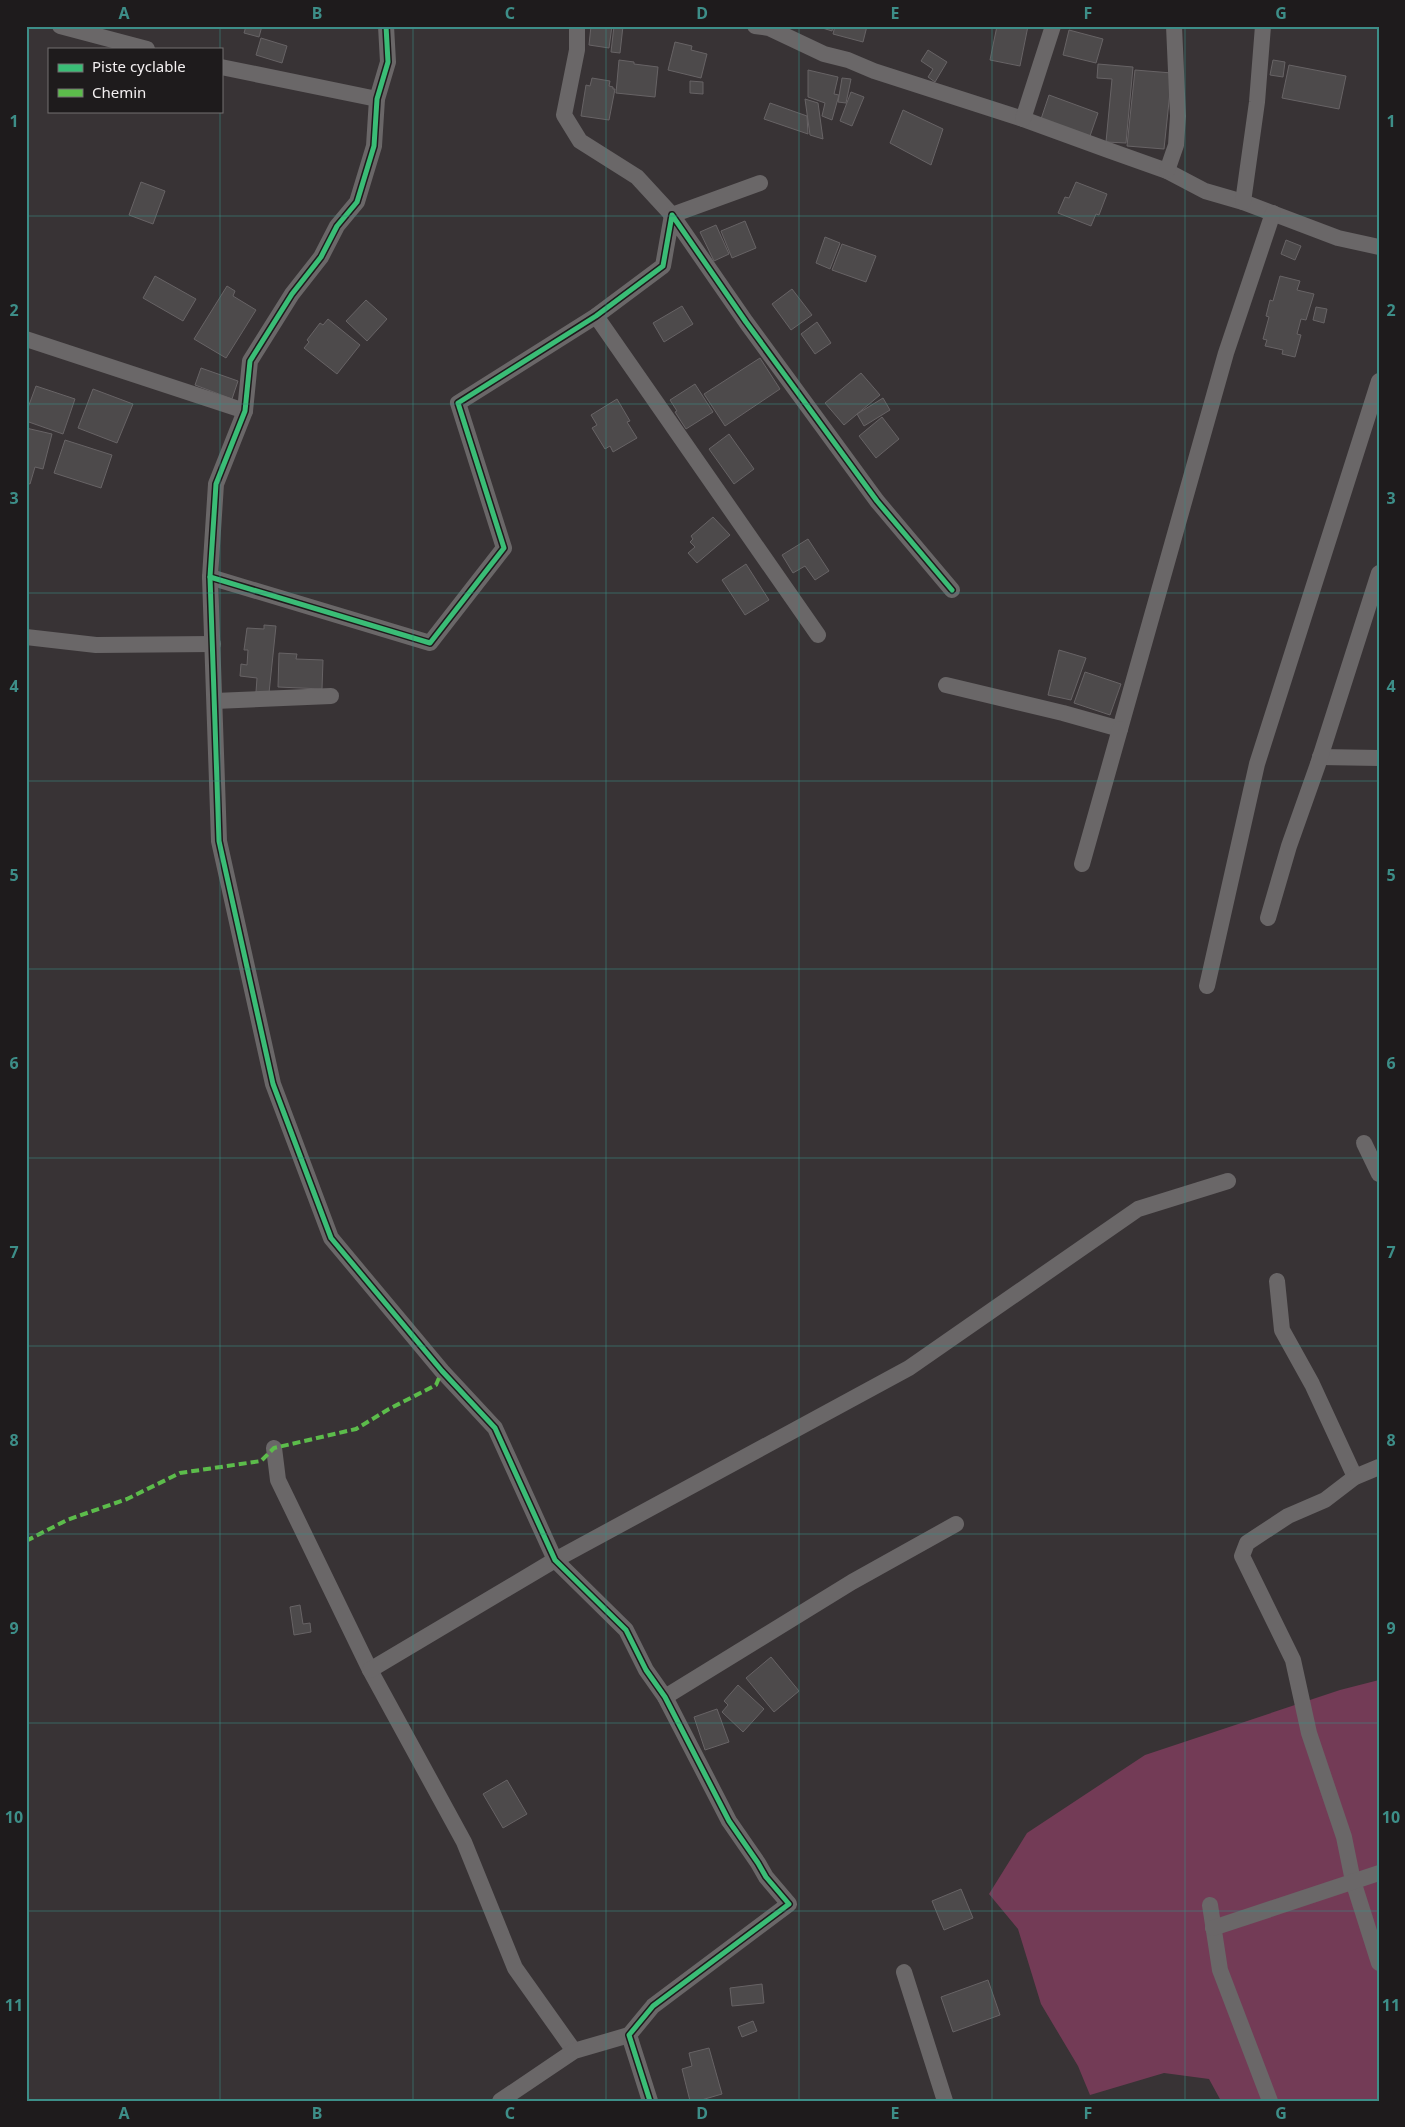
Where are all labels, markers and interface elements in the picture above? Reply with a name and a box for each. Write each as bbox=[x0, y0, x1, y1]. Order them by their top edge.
text: A bbox=[118, 2, 130, 24]
text: B bbox=[312, 2, 322, 24]
text: C bbox=[505, 2, 515, 24]
text: D bbox=[696, 2, 708, 24]
text: E bbox=[891, 2, 900, 24]
text: F bbox=[1084, 2, 1092, 24]
text: G bbox=[1275, 2, 1287, 24]
legend bbox=[48, 48, 222, 112]
text: Piste cyclable bbox=[92, 56, 186, 76]
text: Chemin bbox=[92, 82, 146, 102]
text: 1 bbox=[9, 110, 19, 132]
text: 1 bbox=[1386, 110, 1396, 132]
text: 2 bbox=[9, 299, 19, 321]
text: 2 bbox=[1386, 299, 1396, 321]
text: 3 bbox=[9, 487, 19, 509]
text: 3 bbox=[1386, 487, 1396, 509]
text: 4 bbox=[9, 675, 19, 697]
text: 4 bbox=[1386, 675, 1396, 697]
text: 5 bbox=[9, 864, 19, 886]
text: 5 bbox=[1386, 864, 1396, 886]
text: 6 bbox=[9, 1052, 19, 1074]
text: 6 bbox=[1386, 1052, 1396, 1074]
text: 7 bbox=[9, 1241, 19, 1263]
text: 7 bbox=[1386, 1241, 1396, 1263]
text: 8 bbox=[9, 1429, 19, 1451]
text: 8 bbox=[1386, 1429, 1396, 1451]
text: 9 bbox=[9, 1617, 19, 1639]
text: 9 bbox=[1386, 1617, 1396, 1639]
text: 10 bbox=[5, 1806, 23, 1828]
text: 10 bbox=[1382, 1806, 1400, 1828]
text: 11 bbox=[5, 1994, 23, 2016]
text: 11 bbox=[1382, 1994, 1400, 2016]
text: A bbox=[118, 2102, 130, 2124]
text: B bbox=[312, 2102, 322, 2124]
text: C bbox=[505, 2102, 515, 2124]
text: D bbox=[696, 2102, 708, 2124]
text: E bbox=[891, 2102, 900, 2124]
text: F bbox=[1084, 2102, 1092, 2124]
text: G bbox=[1275, 2102, 1287, 2124]

